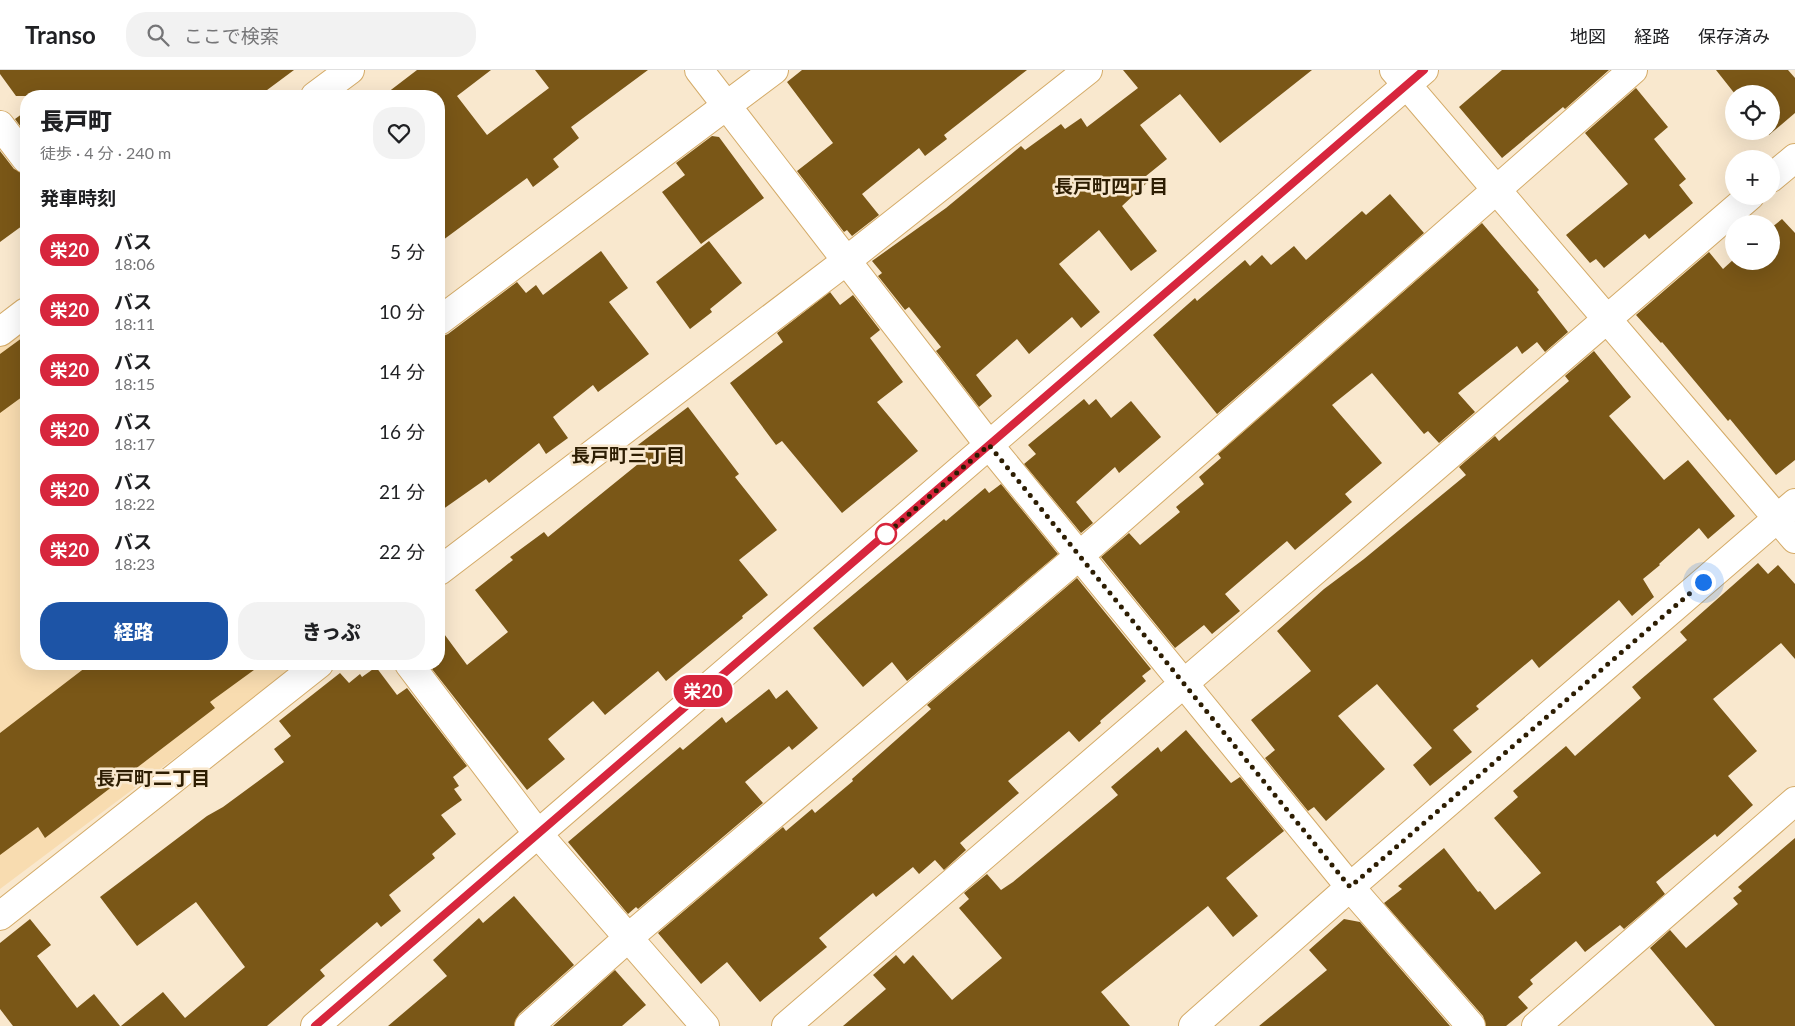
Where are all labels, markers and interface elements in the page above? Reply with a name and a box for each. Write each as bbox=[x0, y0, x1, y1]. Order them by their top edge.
search box bbox=[126, 12, 476, 57]
text: Transo bbox=[25, 20, 96, 49]
icon: search bbox=[144, 21, 172, 49]
text: ここで検索 bbox=[184, 24, 279, 47]
text: 地図 bbox=[1570, 25, 1606, 47]
text: 経路 bbox=[1634, 25, 1670, 47]
text: 保存済み bbox=[1698, 25, 1770, 47]
map controls bbox=[1725, 85, 1780, 270]
button: locate bbox=[1725, 85, 1780, 140]
text: 長戸町 bbox=[40, 106, 112, 135]
button: heart bbox=[373, 107, 425, 159]
text: 徒歩 · 4 分 · 240 m bbox=[40, 143, 171, 162]
button: + bbox=[1725, 150, 1780, 205]
district label: 長戸町四丁目 bbox=[1054, 174, 1168, 197]
text: 発車時刻 bbox=[40, 186, 116, 209]
button: − bbox=[1725, 215, 1780, 270]
text: バス bbox=[114, 230, 152, 253]
text: 栄20 bbox=[50, 239, 89, 261]
text: 5 分 bbox=[390, 240, 425, 263]
text: 18:06 bbox=[114, 254, 155, 273]
text: バス bbox=[114, 290, 152, 313]
text: 栄20 bbox=[50, 299, 89, 321]
text: 10 分 bbox=[379, 300, 425, 323]
text: 18:11 bbox=[114, 314, 155, 333]
text: バス bbox=[114, 350, 152, 373]
text: 栄20 bbox=[50, 359, 89, 381]
text: 14 分 bbox=[379, 360, 425, 383]
text: 18:15 bbox=[114, 374, 155, 393]
text: バス bbox=[114, 410, 152, 433]
text: 栄20 bbox=[50, 419, 89, 441]
text: 16 分 bbox=[379, 420, 425, 443]
text: 18:17 bbox=[114, 434, 155, 453]
district label: 長戸町三丁目 bbox=[571, 443, 685, 466]
text: バス bbox=[114, 470, 152, 493]
text: 栄20 bbox=[50, 479, 89, 501]
text: 21 分 bbox=[379, 480, 425, 503]
text: 18:22 bbox=[114, 494, 155, 513]
unlabelled marker bbox=[875, 523, 897, 545]
text: バス bbox=[114, 530, 152, 553]
text: 栄20 bbox=[50, 539, 89, 561]
text: 22 分 bbox=[379, 540, 425, 563]
text: 18:23 bbox=[114, 554, 155, 573]
your location bbox=[1691, 570, 1716, 595]
button: 経路 bbox=[40, 602, 228, 660]
button: きっぷ bbox=[238, 602, 425, 660]
line badge: 栄20 bbox=[674, 675, 732, 707]
text: 栄20 bbox=[684, 680, 722, 702]
district label: 長戸町二丁目 bbox=[96, 766, 210, 789]

